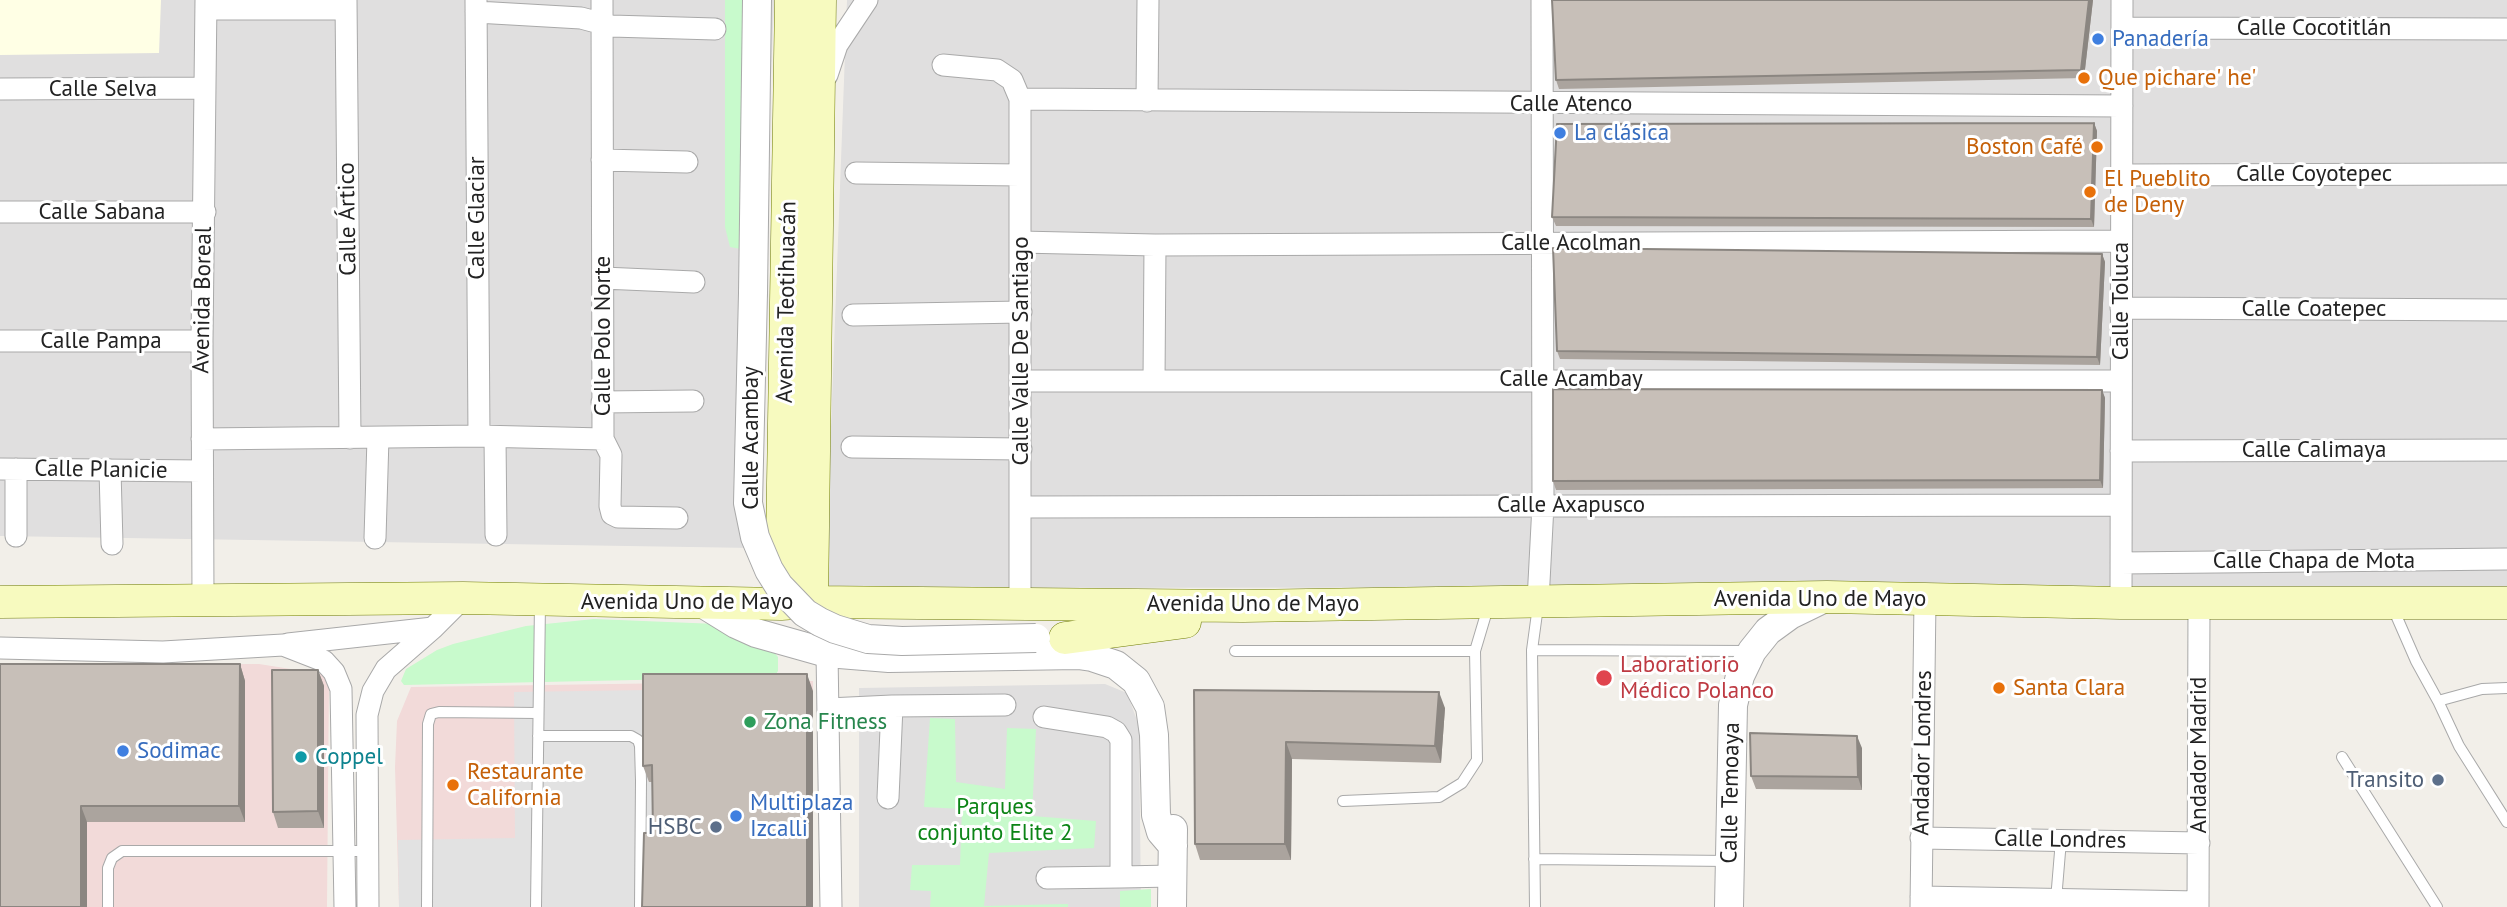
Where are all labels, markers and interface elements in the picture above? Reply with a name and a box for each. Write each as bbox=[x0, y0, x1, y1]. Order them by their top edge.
street label: Calle Cocotitlán bbox=[2237, 14, 2391, 42]
place label: Panadería bbox=[2112, 25, 2209, 53]
marker: Panadería bbox=[2090, 31, 2106, 47]
place label: Que pichare' he' bbox=[2098, 64, 2256, 92]
marker: Que pichare' he' bbox=[2076, 70, 2092, 86]
street label: Calle Selva bbox=[49, 75, 157, 103]
street label: Calle Atenco bbox=[1510, 90, 1632, 118]
place label: La clásica bbox=[1574, 119, 1669, 147]
marker: La clásica bbox=[1552, 125, 1568, 141]
place label: Boston Café bbox=[1966, 133, 2083, 161]
marker: Boston Café bbox=[2089, 139, 2105, 155]
street label: Calle Glaciar bbox=[463, 156, 491, 280]
street label: Calle Coyotepec bbox=[2236, 160, 2392, 188]
street label: Calle Ártico bbox=[333, 162, 363, 276]
place label: El Pueblito de Deny bbox=[2104, 165, 2210, 219]
marker: El Pueblito de Deny bbox=[2082, 184, 2098, 200]
street label: Calle Sabana bbox=[39, 198, 165, 226]
street label: Avenida Teotihuacán bbox=[771, 201, 803, 403]
street label: Avenida Boreal bbox=[188, 226, 218, 374]
street label: Calle Acolman bbox=[1501, 229, 1641, 257]
street label: Calle Valle De Santiago bbox=[1007, 236, 1035, 466]
street label: Calle Toluca bbox=[2107, 242, 2135, 360]
street label: Calle Polo Norte bbox=[589, 256, 617, 416]
street label: Calle Coatepec bbox=[2242, 295, 2386, 323]
street label: Calle Pampa bbox=[40, 327, 162, 355]
street label: Calle Acambay bbox=[1499, 365, 1643, 393]
street label: Calle Acambay bbox=[737, 366, 765, 510]
street label: Calle Calimaya bbox=[2242, 436, 2386, 464]
street label: Calle Planicie bbox=[34, 455, 168, 485]
street label: Calle Axapusco bbox=[1497, 491, 1645, 519]
street label: Calle Chapa de Mota bbox=[2213, 547, 2415, 575]
street label: Avenida Uno de Mayo bbox=[1714, 585, 1926, 613]
street label: Avenida Uno de Mayo bbox=[581, 588, 793, 616]
street label: Avenida Uno de Mayo bbox=[1147, 590, 1359, 618]
place label: Laboratiorio Médico Polanco bbox=[1620, 651, 1774, 705]
marker: Laboratiorio Médico Polanco bbox=[1594, 668, 1614, 688]
street label: Andador Londres bbox=[1908, 670, 1938, 836]
place label: Santa Clara bbox=[2013, 674, 2125, 702]
street label: Andador Madrid bbox=[2185, 677, 2213, 833]
marker: Santa Clara bbox=[1991, 680, 2007, 696]
place label: Zona Fitness bbox=[764, 708, 887, 736]
marker: Zona Fitness bbox=[742, 714, 758, 730]
street label: Calle Temoaya bbox=[1716, 722, 1746, 864]
place label: Sodimac bbox=[137, 737, 221, 765]
marker: Sodimac bbox=[115, 743, 131, 759]
place label: Coppel bbox=[315, 743, 383, 771]
marker: Coppel bbox=[293, 749, 309, 765]
place label: Restaurante California bbox=[467, 758, 584, 812]
place label: Transito bbox=[2346, 766, 2424, 794]
marker: Transito bbox=[2430, 772, 2446, 788]
marker: Restaurante California bbox=[445, 777, 461, 793]
place label: Multiplaza Izcalli bbox=[750, 789, 854, 843]
park label: Parques conjunto Elite 2 bbox=[918, 793, 1072, 847]
marker: Multiplaza Izcalli bbox=[728, 808, 744, 824]
place label: HSBC bbox=[648, 813, 702, 841]
marker: HSBC bbox=[708, 819, 724, 835]
street label: Calle Londres bbox=[1994, 825, 2126, 855]

